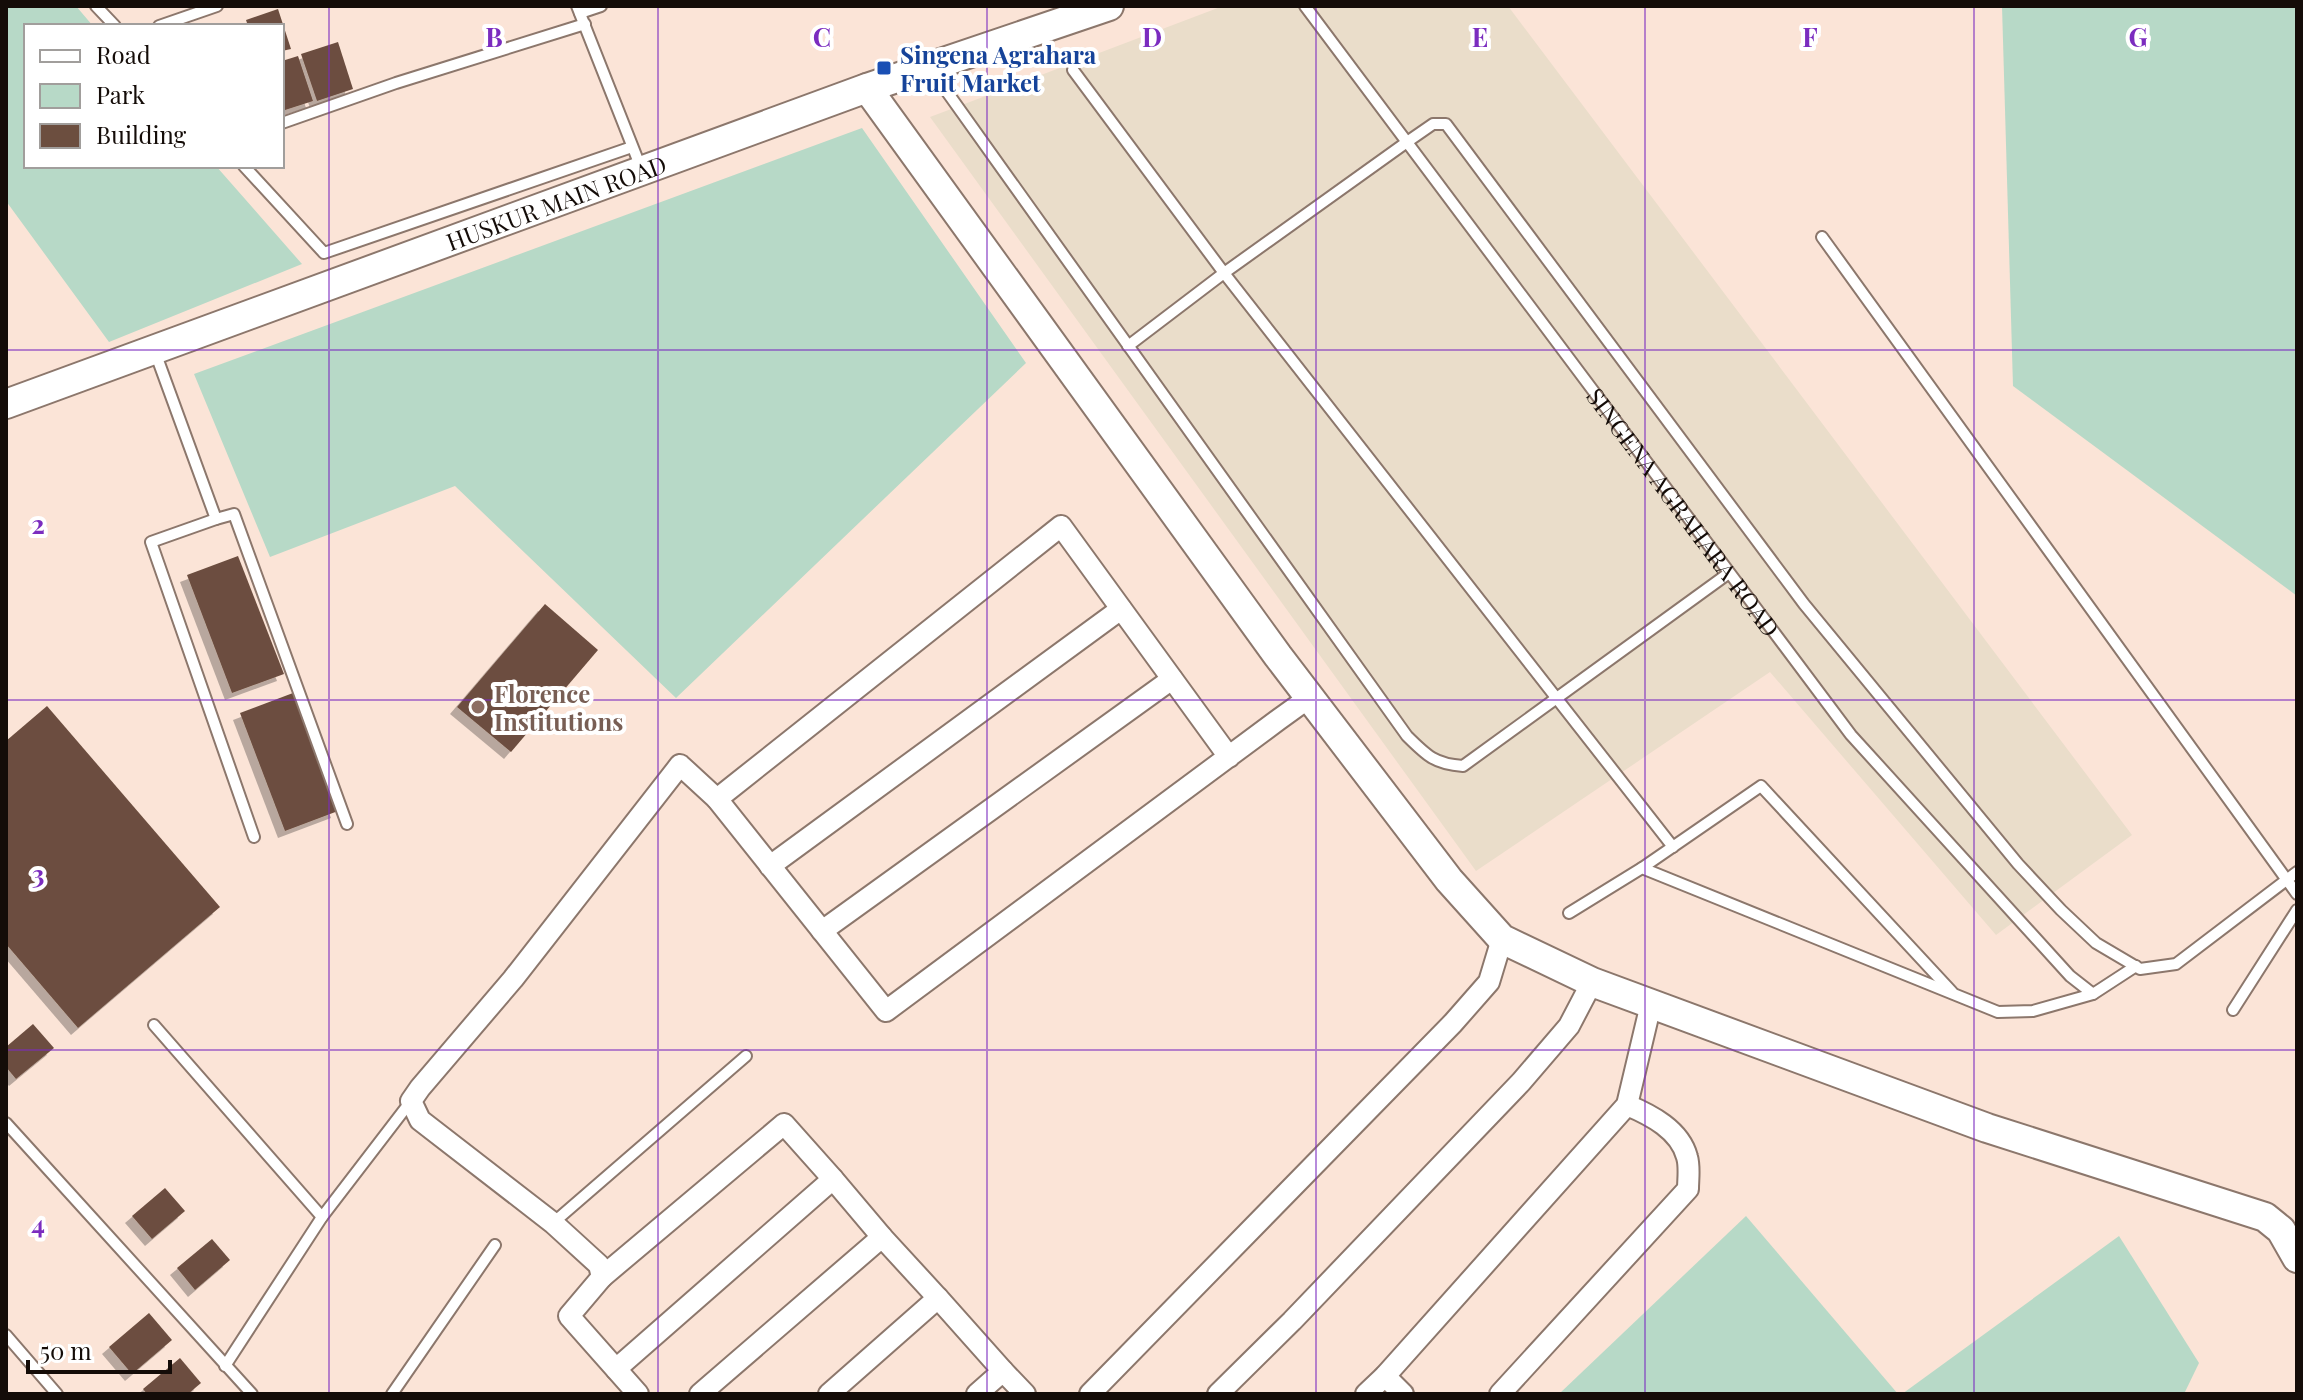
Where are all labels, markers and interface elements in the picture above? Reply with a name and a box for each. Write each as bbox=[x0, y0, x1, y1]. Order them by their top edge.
text: B bbox=[485, 19, 503, 54]
text: C bbox=[813, 19, 831, 54]
text: D bbox=[1142, 19, 1162, 54]
text: E bbox=[1472, 19, 1488, 54]
text: F bbox=[1802, 19, 1818, 54]
text: G bbox=[2128, 19, 2148, 54]
legend bbox=[24, 24, 284, 168]
text: Road bbox=[96, 38, 151, 70]
place label: Singena Agrahara Fruit Market bbox=[900, 38, 1097, 98]
marker: Singena Agrahara Fruit Market bbox=[875, 59, 893, 77]
text: Park bbox=[96, 78, 146, 110]
text: Building bbox=[96, 118, 187, 150]
street label: HUSKUR MAIN ROAD bbox=[441, 147, 671, 257]
street label: SINGENA AGRAHARA ROAD bbox=[1580, 381, 1787, 643]
text: 2 bbox=[31, 506, 45, 541]
place label: Florence Institutions bbox=[494, 677, 623, 737]
marker: Florence Institutions bbox=[469, 698, 487, 716]
text: 3 bbox=[32, 856, 44, 891]
text: 4 bbox=[31, 1206, 45, 1241]
scale bar bbox=[28, 1324, 170, 1374]
text: 50 m bbox=[40, 1334, 92, 1366]

